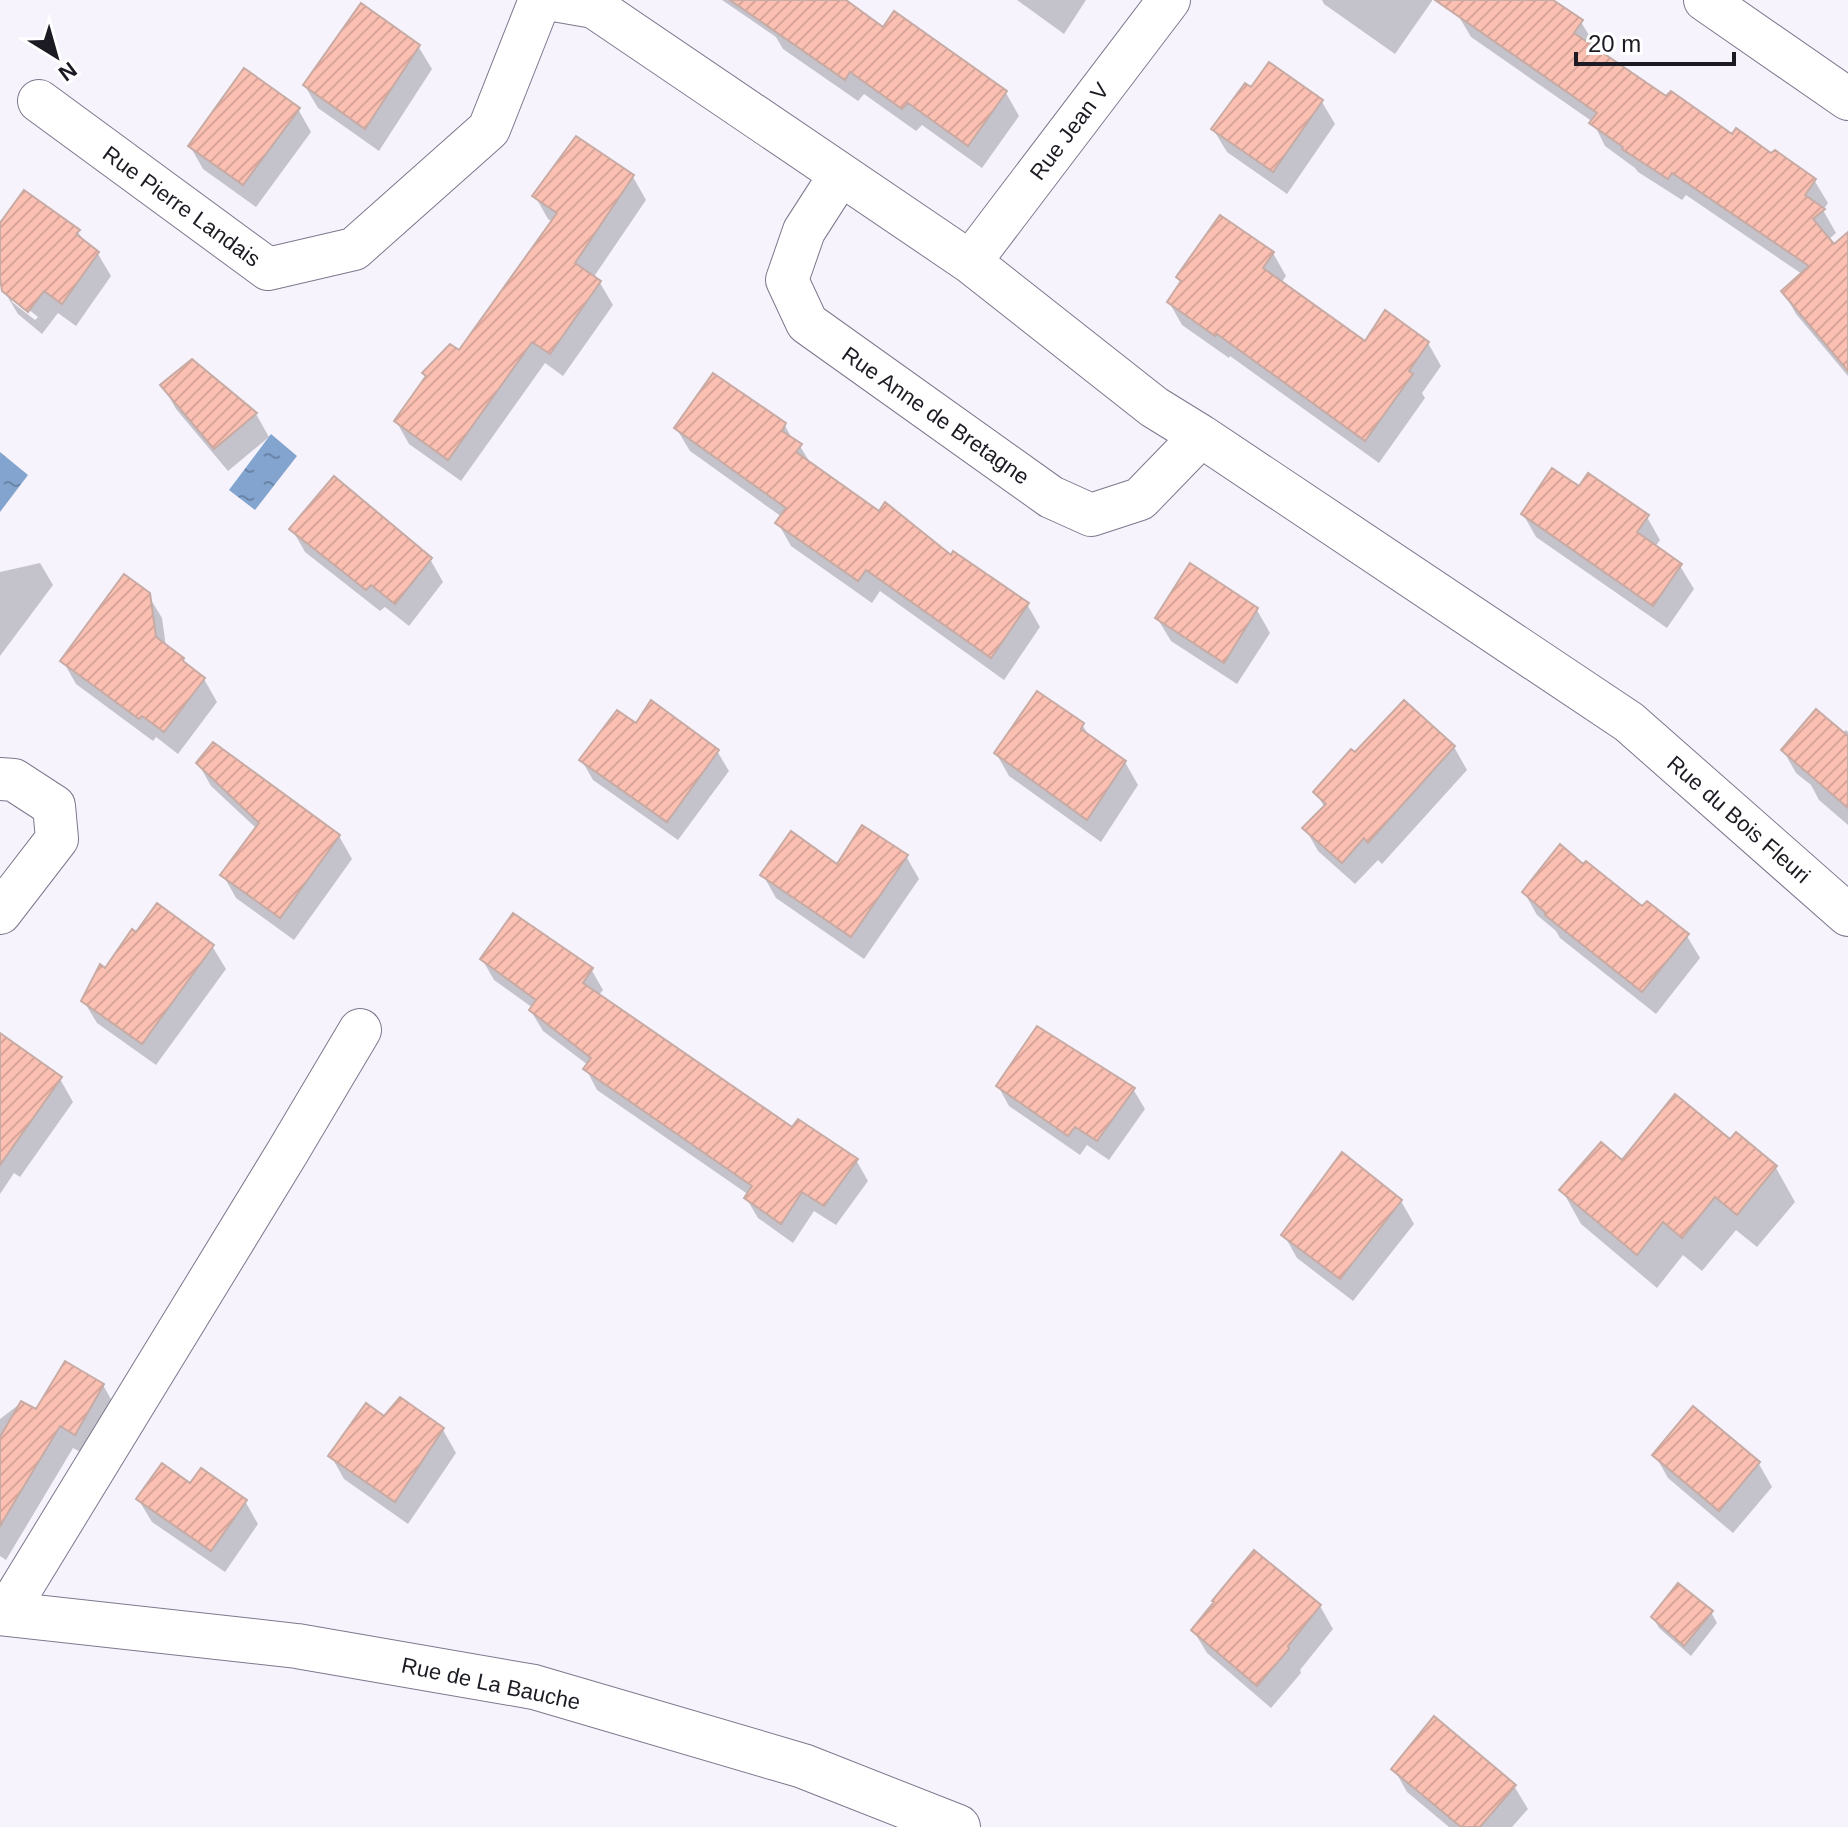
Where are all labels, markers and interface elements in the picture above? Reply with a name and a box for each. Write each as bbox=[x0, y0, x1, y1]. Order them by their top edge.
north arrow bbox=[16, 16, 96, 96]
scale bar bbox=[1576, 16, 1734, 66]
text: 20 m bbox=[1588, 30, 1641, 57]
text: N bbox=[54, 57, 82, 86]
street label: Rue Jean V bbox=[1025, 78, 1114, 185]
street label: Rue Pierre Landais bbox=[98, 141, 265, 272]
street label: Rue Anne de Bretagne bbox=[837, 341, 1034, 489]
street label: Rue du Bois Fleuri bbox=[1662, 751, 1815, 888]
street label: Rue de La Bauche bbox=[399, 1652, 583, 1715]

